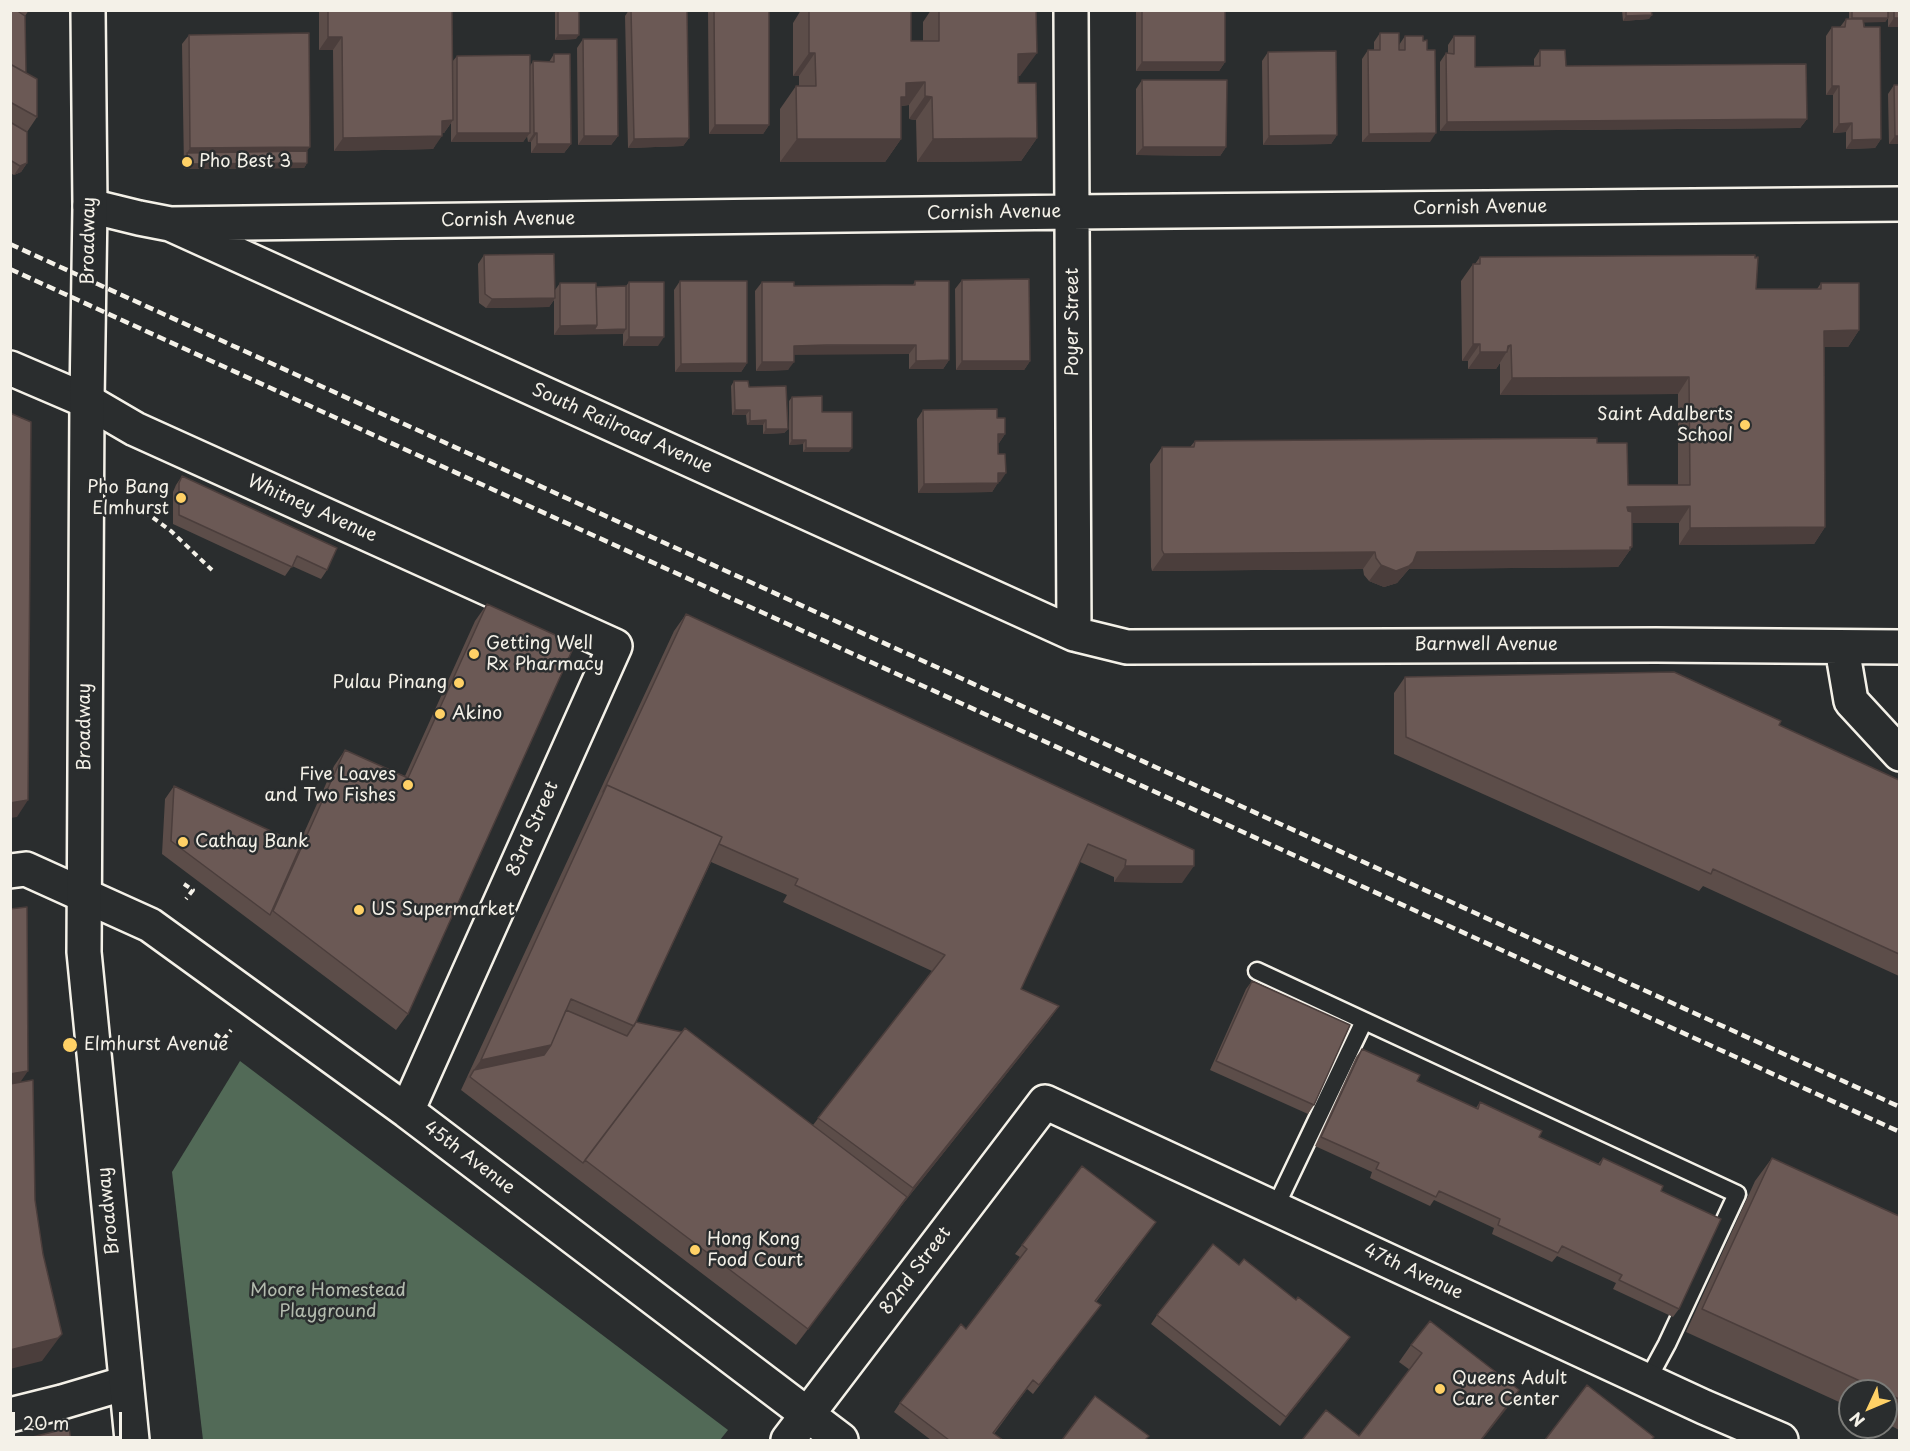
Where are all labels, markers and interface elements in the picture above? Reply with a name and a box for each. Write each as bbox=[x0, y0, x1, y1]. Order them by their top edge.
place label: Pho Best 3 bbox=[199, 151, 291, 173]
marker: Pho Best 3 bbox=[180, 155, 194, 169]
street label: Cornish Avenue bbox=[1413, 196, 1547, 220]
street label: Broadway bbox=[77, 197, 101, 285]
street label: Cornish Avenue bbox=[927, 201, 1061, 225]
street label: Cornish Avenue bbox=[441, 208, 575, 232]
street label: Poyer Street bbox=[1062, 268, 1084, 376]
street label: South Railroad Avenue bbox=[528, 379, 716, 479]
place label: Saint Adalberts School bbox=[1597, 404, 1733, 446]
marker: Saint Adalberts School bbox=[1738, 418, 1752, 432]
street label: Whitney Avenue bbox=[244, 471, 380, 547]
place label: Pho Bang Elmhurst bbox=[87, 477, 169, 520]
marker: Pho Bang Elmhurst bbox=[174, 491, 188, 505]
place label: Getting Well Rx Pharmacy bbox=[486, 633, 604, 676]
street label: Barnwell Avenue bbox=[1414, 634, 1558, 656]
marker: Getting Well Rx Pharmacy bbox=[467, 647, 481, 661]
place label: Pulau Pinang bbox=[333, 672, 447, 694]
marker: Pulau Pinang bbox=[452, 676, 466, 690]
street label: Broadway bbox=[74, 683, 96, 771]
place label: Akino bbox=[452, 703, 502, 725]
marker: Akino bbox=[433, 707, 447, 721]
place label: Five Loaves and Two Fishes bbox=[264, 764, 396, 806]
marker: Five Loaves and Two Fishes bbox=[401, 778, 415, 792]
street label: 83rd Street bbox=[502, 778, 564, 880]
place label: Cathay Bank bbox=[195, 831, 309, 853]
marker: Cathay Bank bbox=[176, 835, 190, 849]
place label: US Supermarket bbox=[371, 899, 515, 921]
marker: US Supermarket bbox=[352, 903, 366, 917]
place label: Elmhurst Avenue bbox=[84, 1034, 228, 1056]
marker: Elmhurst Avenue bbox=[61, 1036, 79, 1054]
street label: 45th Avenue bbox=[419, 1117, 519, 1199]
street label: Broadway bbox=[94, 1166, 124, 1256]
street label: 82nd Street bbox=[876, 1223, 956, 1319]
place label: Hong Kong Food Court bbox=[707, 1229, 803, 1272]
street label: 47th Avenue bbox=[1360, 1240, 1466, 1304]
marker: Hong Kong Food Court bbox=[688, 1243, 702, 1257]
park label: Moore Homestead Playground bbox=[250, 1280, 406, 1322]
place label: Queens Adult Care Center bbox=[1452, 1368, 1567, 1410]
north arrow bbox=[1838, 1379, 1898, 1439]
marker: Queens Adult Care Center bbox=[1433, 1382, 1447, 1396]
scale bar bbox=[15, 1400, 124, 1438]
text: N bbox=[1843, 1407, 1870, 1433]
text: 20 m bbox=[23, 1409, 69, 1436]

